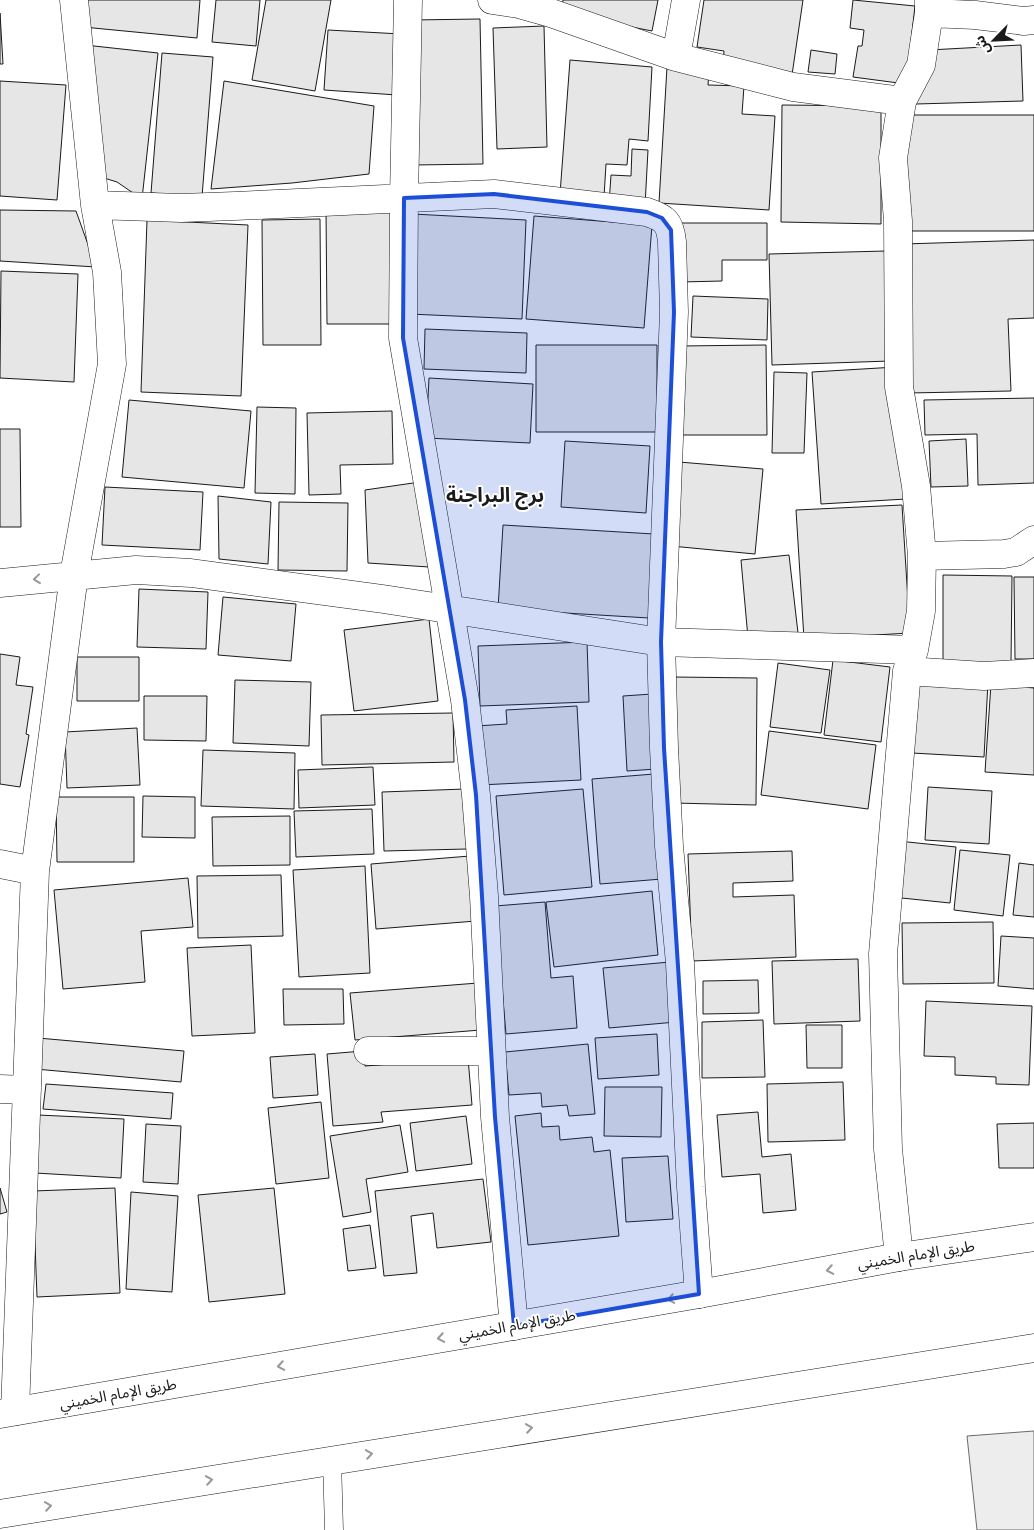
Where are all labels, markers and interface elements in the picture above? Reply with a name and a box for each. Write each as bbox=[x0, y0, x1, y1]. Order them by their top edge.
north arrow bbox=[969, 15, 1019, 65]
text: ش bbox=[970, 33, 994, 58]
district label: برج البراجنة bbox=[446, 481, 544, 510]
one-way arrow bbox=[32, 573, 40, 584]
street label: طريق الإمام الخميني bbox=[856, 1236, 976, 1276]
one-way arrow bbox=[826, 1264, 835, 1274]
one-way arrow bbox=[666, 1293, 675, 1303]
street label: طريق الإمام الخميني bbox=[457, 1305, 577, 1347]
one-way arrow bbox=[437, 1333, 446, 1343]
one-way arrow bbox=[277, 1360, 286, 1370]
street label: طريق الإمام الخميني bbox=[58, 1374, 178, 1416]
one-way arrow bbox=[525, 1424, 534, 1434]
one-way arrow bbox=[365, 1449, 373, 1460]
one-way arrow bbox=[204, 1475, 213, 1485]
one-way arrow bbox=[44, 1501, 52, 1511]

